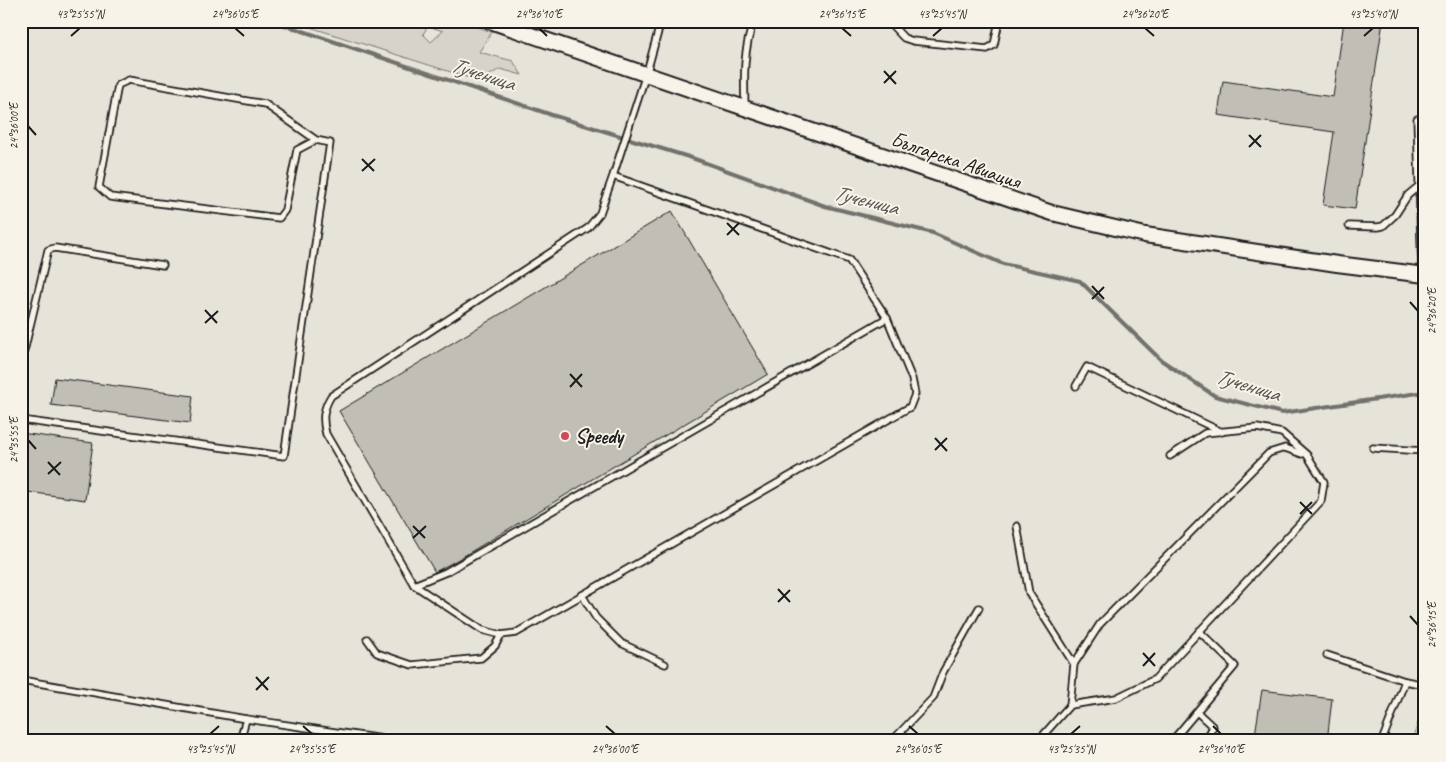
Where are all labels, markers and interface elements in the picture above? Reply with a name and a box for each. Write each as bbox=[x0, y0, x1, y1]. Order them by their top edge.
text: 43°25'55"N bbox=[56, 6, 105, 22]
text: 24°36'05"E bbox=[212, 6, 260, 22]
text: 24°36'10"E bbox=[516, 6, 564, 22]
text: 24°36'15"E bbox=[819, 6, 867, 22]
text: 43°25'45"N bbox=[918, 6, 967, 22]
text: 24°36'20"E bbox=[1122, 6, 1170, 22]
text: 43°25'40"N bbox=[1349, 6, 1398, 22]
water label: Тученица bbox=[447, 50, 521, 98]
text: 24°36'00"E bbox=[6, 101, 22, 149]
street label: Българска Авиация bbox=[888, 126, 1026, 195]
water label: Тученица bbox=[830, 178, 903, 222]
text: 24°36'20"E bbox=[1424, 286, 1440, 334]
water label: Тученица bbox=[1212, 362, 1286, 409]
text: 24°35'55"E bbox=[6, 415, 22, 463]
place label: Speedy bbox=[575, 423, 626, 449]
marker: Speedy bbox=[559, 430, 571, 442]
text: 24°36'15"E bbox=[1424, 600, 1440, 648]
text: 43°25'45"N bbox=[186, 741, 235, 757]
text: 24°35'55"E bbox=[289, 741, 337, 757]
text: 24°36'00"E bbox=[592, 741, 640, 757]
text: 24°36'05"E bbox=[895, 741, 943, 757]
text: 43°25'35"N bbox=[1047, 741, 1096, 757]
text: 24°36'10"E bbox=[1198, 741, 1246, 757]

